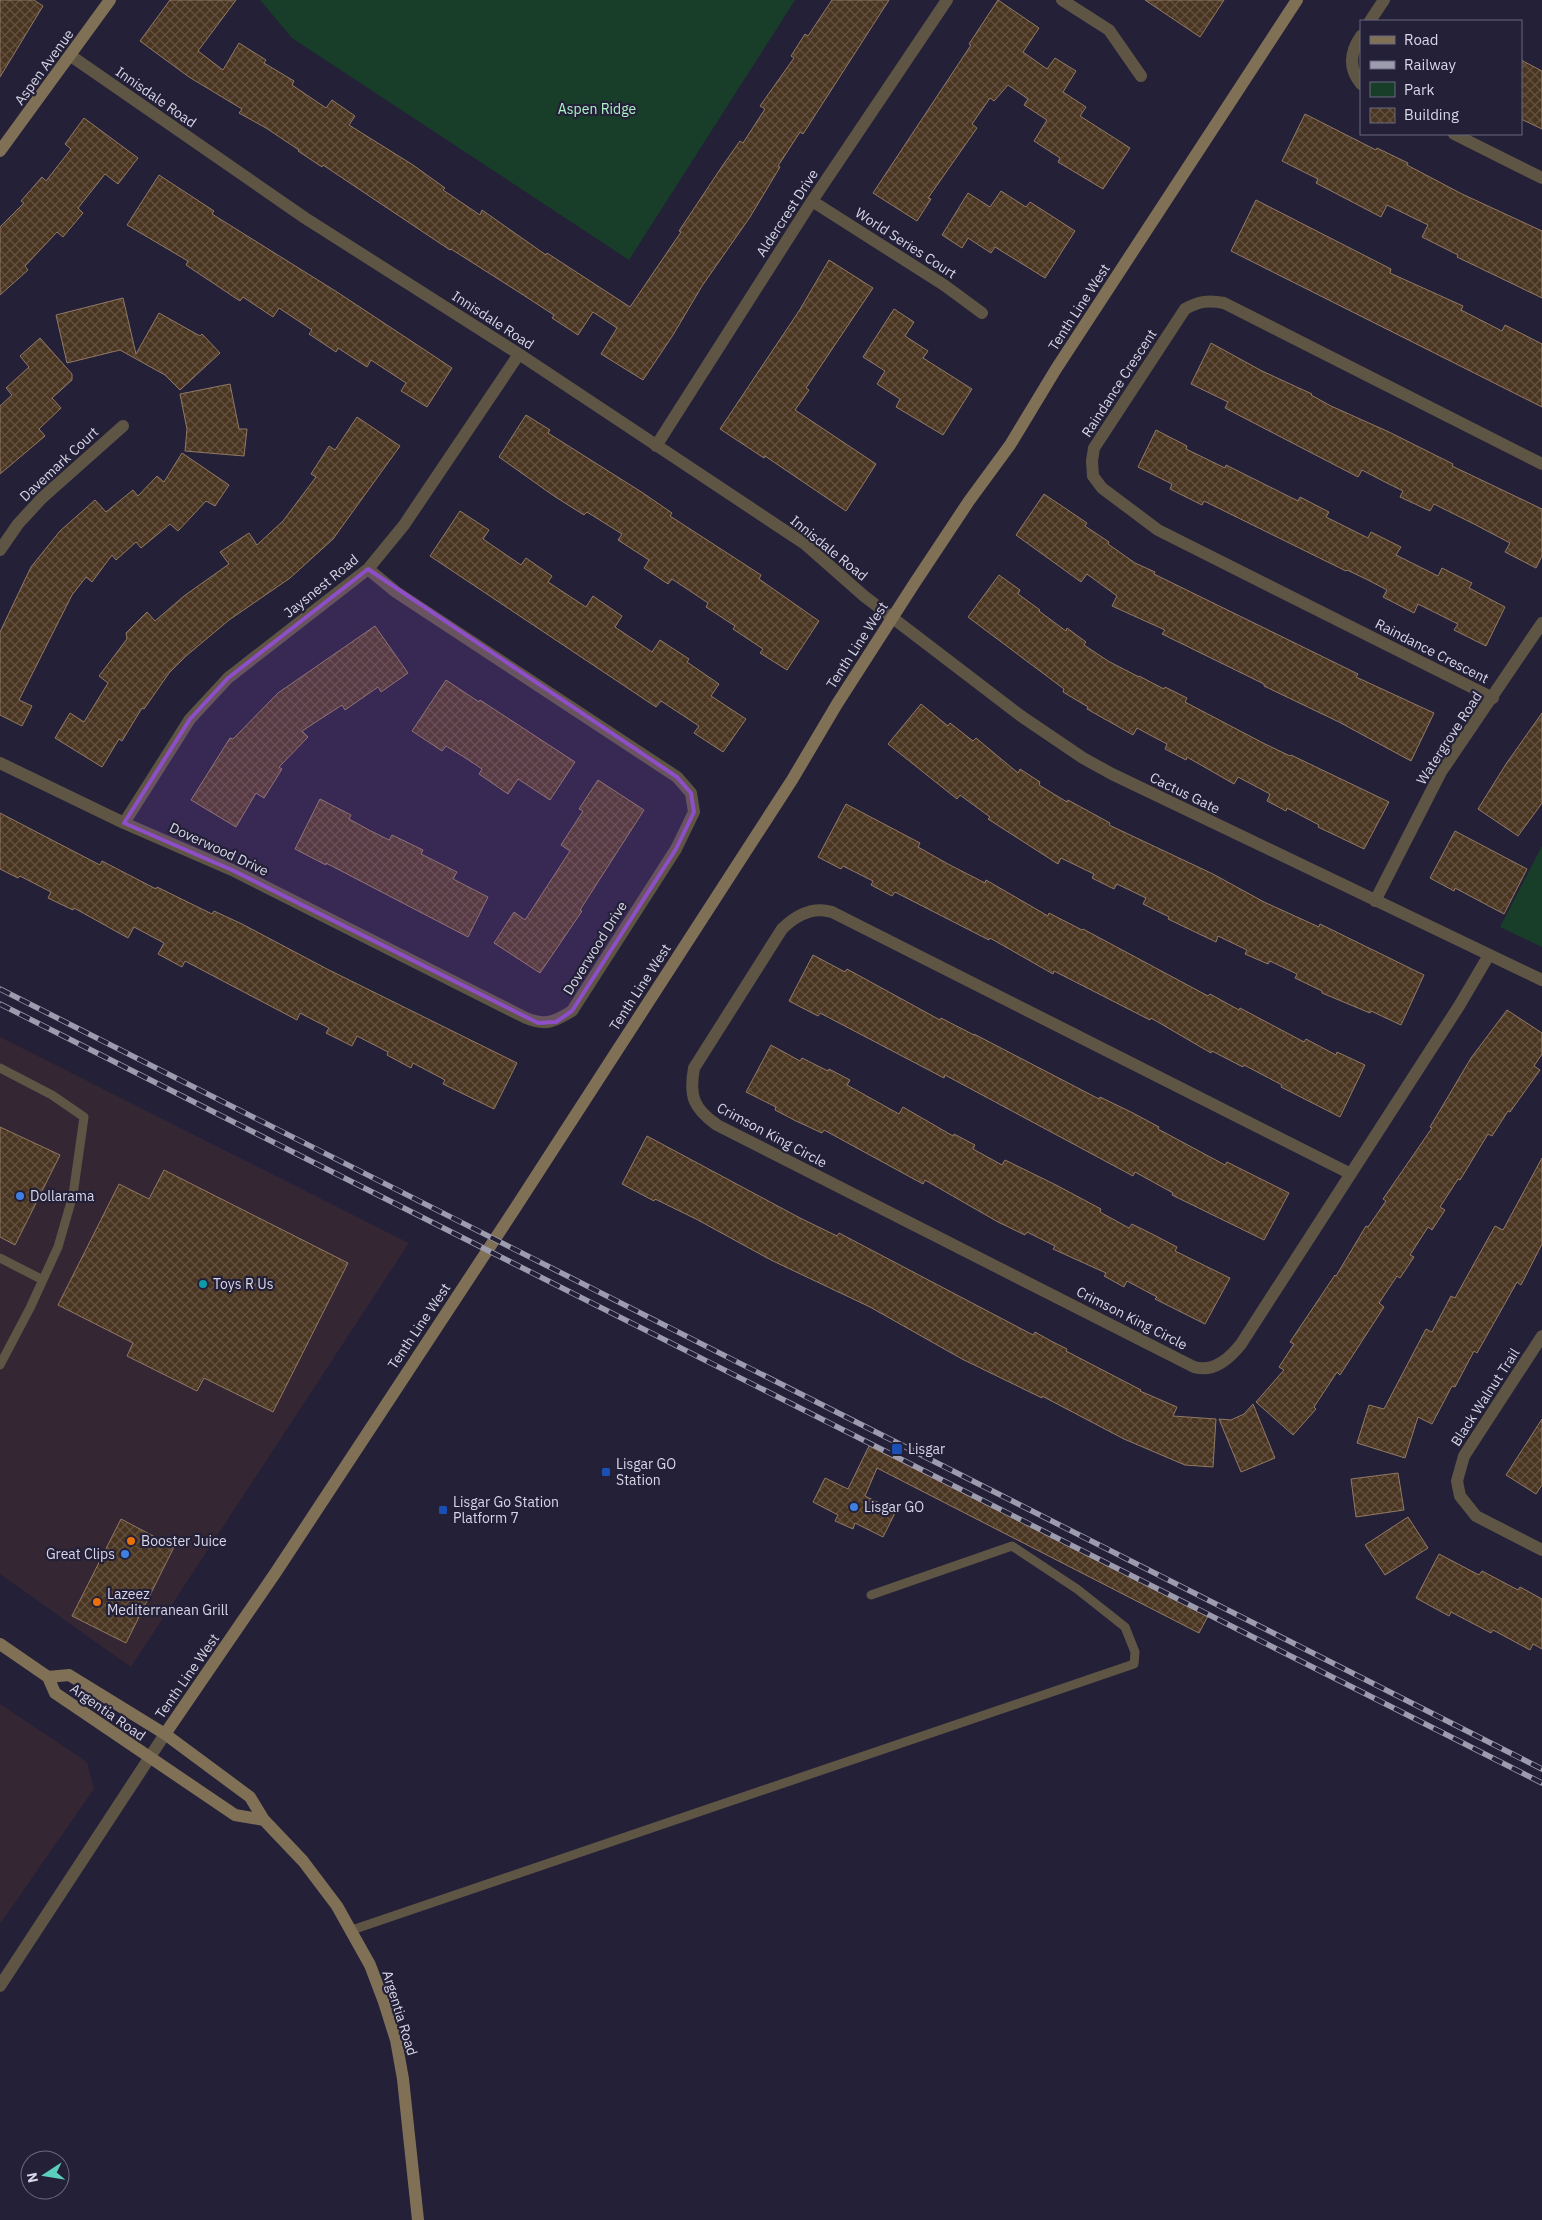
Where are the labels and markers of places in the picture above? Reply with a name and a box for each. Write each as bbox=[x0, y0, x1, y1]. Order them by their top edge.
place label: Dollarama bbox=[30, 1187, 95, 1205]
marker: Dollarama bbox=[14, 1190, 26, 1202]
place label: Toys R Us bbox=[213, 1275, 274, 1293]
marker: Toys R Us bbox=[197, 1278, 209, 1290]
place label: Lisgar bbox=[908, 1440, 945, 1458]
marker: Lisgar bbox=[890, 1442, 904, 1456]
place label: Lisgar GO Station bbox=[616, 1455, 676, 1489]
marker: Lisgar GO Station bbox=[600, 1466, 612, 1478]
place label: Lisgar Go Station Platform 7 bbox=[453, 1493, 559, 1527]
place label: Lisgar GO bbox=[864, 1498, 924, 1516]
marker: Lisgar GO bbox=[848, 1501, 860, 1513]
marker: Lisgar Go Station Platform 7 bbox=[437, 1504, 449, 1516]
place label: Booster Juice bbox=[141, 1532, 227, 1550]
marker: Booster Juice bbox=[125, 1535, 137, 1547]
place label: Great Clips bbox=[46, 1545, 115, 1563]
marker: Great Clips bbox=[119, 1548, 131, 1560]
place label: Lazeez Mediterranean Grill bbox=[107, 1585, 228, 1619]
marker: Lazeez Mediterranean Grill bbox=[91, 1596, 103, 1608]

